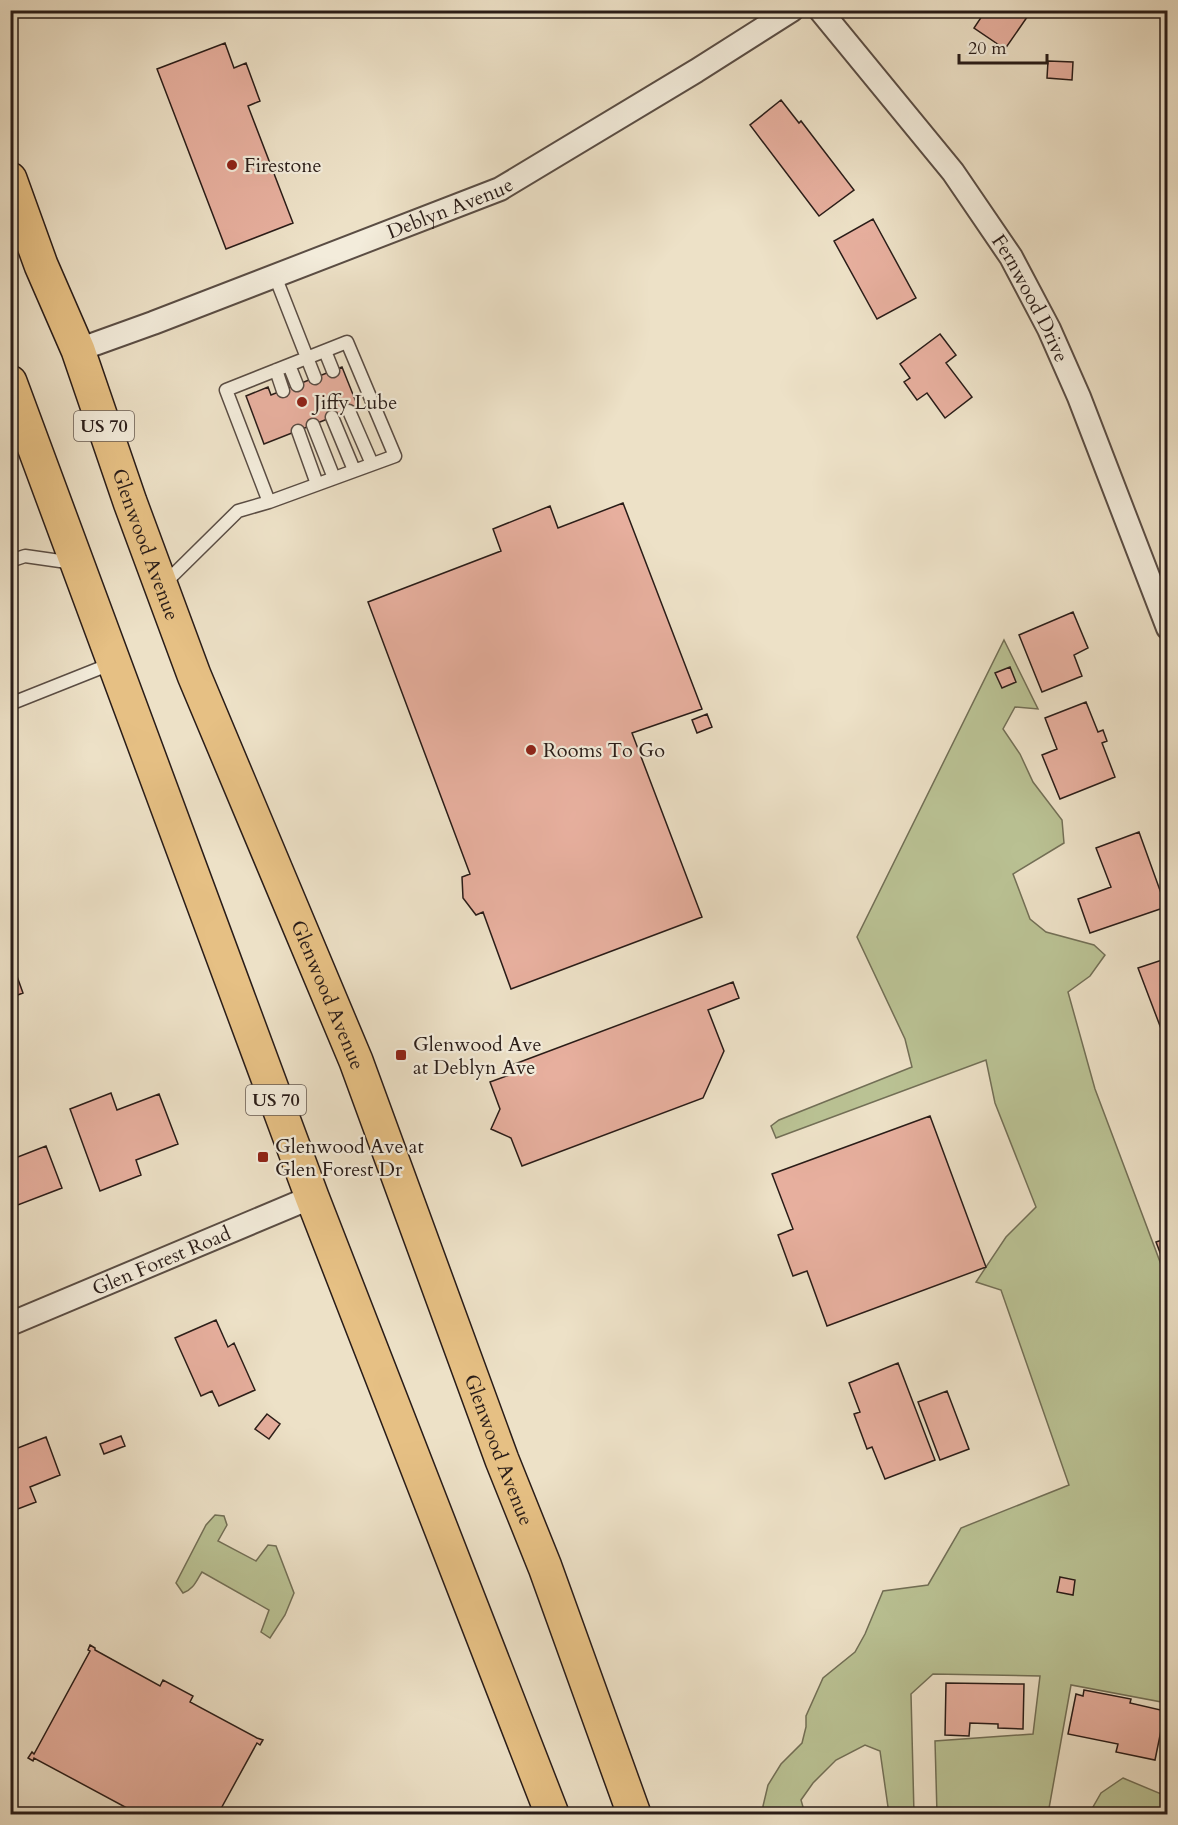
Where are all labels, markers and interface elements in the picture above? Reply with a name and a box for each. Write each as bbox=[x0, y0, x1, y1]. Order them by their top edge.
scale bar bbox=[959, 27, 1048, 65]
text: 20 m bbox=[968, 36, 1007, 61]
place label: Firestone bbox=[244, 152, 322, 179]
marker: Firestone bbox=[225, 158, 239, 172]
street label: Deblyn Avenue bbox=[383, 171, 518, 245]
street label: Fernwood Drive bbox=[986, 229, 1075, 366]
place label: Jiffy Lube bbox=[311, 389, 397, 416]
marker: Jiffy Lube bbox=[295, 395, 309, 409]
road number: US 70 bbox=[74, 411, 134, 441]
street label: Glenwood Avenue bbox=[106, 465, 186, 624]
place label: Rooms To Go bbox=[543, 737, 665, 764]
marker: Rooms To Go bbox=[524, 743, 538, 757]
street label: Glenwood Avenue bbox=[285, 916, 371, 1073]
place label: Glenwood Ave at Deblyn Ave bbox=[413, 1031, 541, 1081]
marker: Glenwood Ave at Deblyn Ave bbox=[394, 1048, 408, 1062]
road number: US 70 bbox=[246, 1085, 306, 1115]
place label: Glenwood Ave at Glen Forest Dr bbox=[275, 1133, 424, 1183]
marker: Glenwood Ave at Glen Forest Dr bbox=[256, 1150, 270, 1164]
street label: Glen Forest Road bbox=[88, 1219, 235, 1302]
street label: Glenwood Avenue bbox=[458, 1370, 540, 1529]

